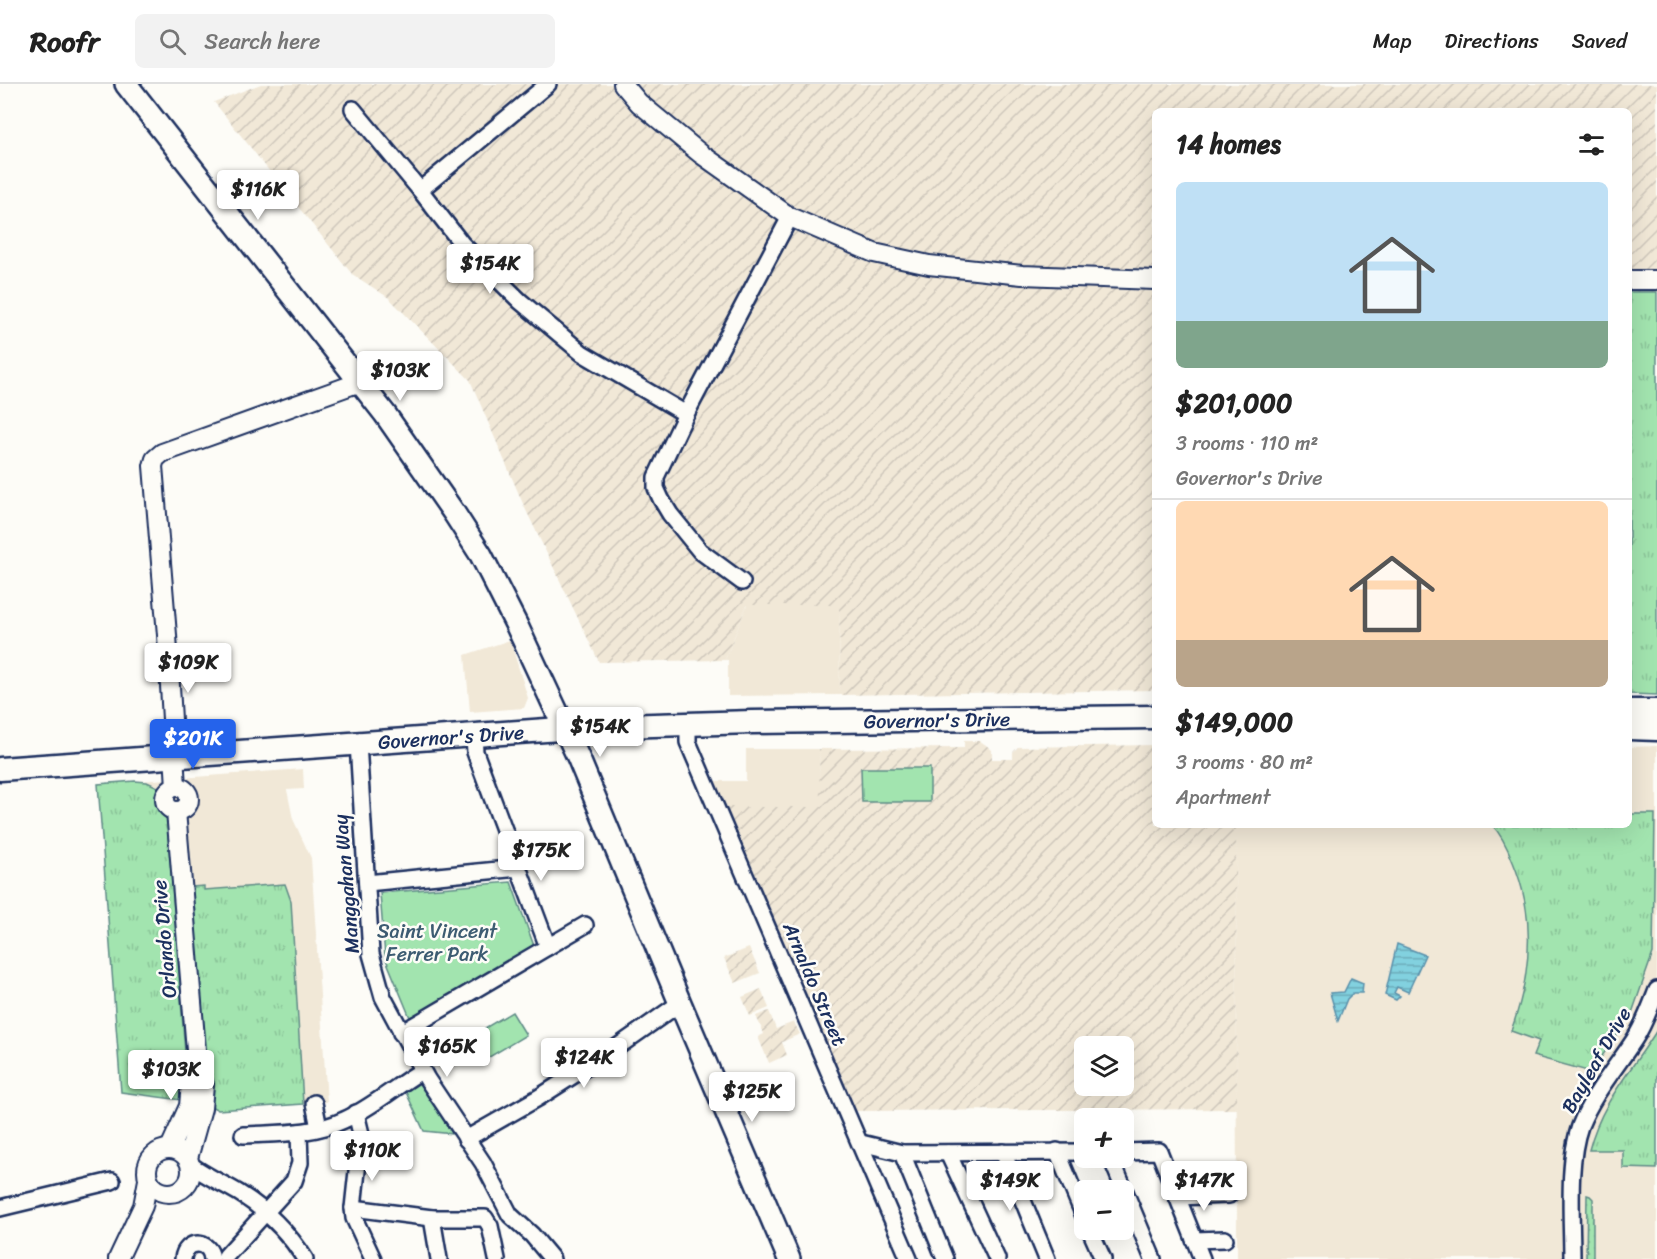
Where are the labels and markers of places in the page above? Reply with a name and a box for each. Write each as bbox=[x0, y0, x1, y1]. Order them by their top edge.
pin: $116K bbox=[216, 170, 300, 221]
pin: $154K bbox=[448, 244, 532, 295]
pin: $103K bbox=[358, 351, 442, 402]
pin: $109K bbox=[146, 643, 230, 694]
pin: $154K bbox=[558, 707, 642, 758]
pin: $201K bbox=[151, 719, 235, 770]
pin: $175K bbox=[499, 831, 583, 882]
pin: $165K bbox=[405, 1027, 489, 1078]
pin: $124K bbox=[542, 1038, 626, 1089]
pin: $103K bbox=[129, 1050, 213, 1101]
pin: $125K bbox=[710, 1072, 794, 1123]
pin: $110K bbox=[330, 1131, 414, 1182]
pin: $149K bbox=[968, 1161, 1052, 1212]
pin: $147K bbox=[1162, 1161, 1246, 1212]

